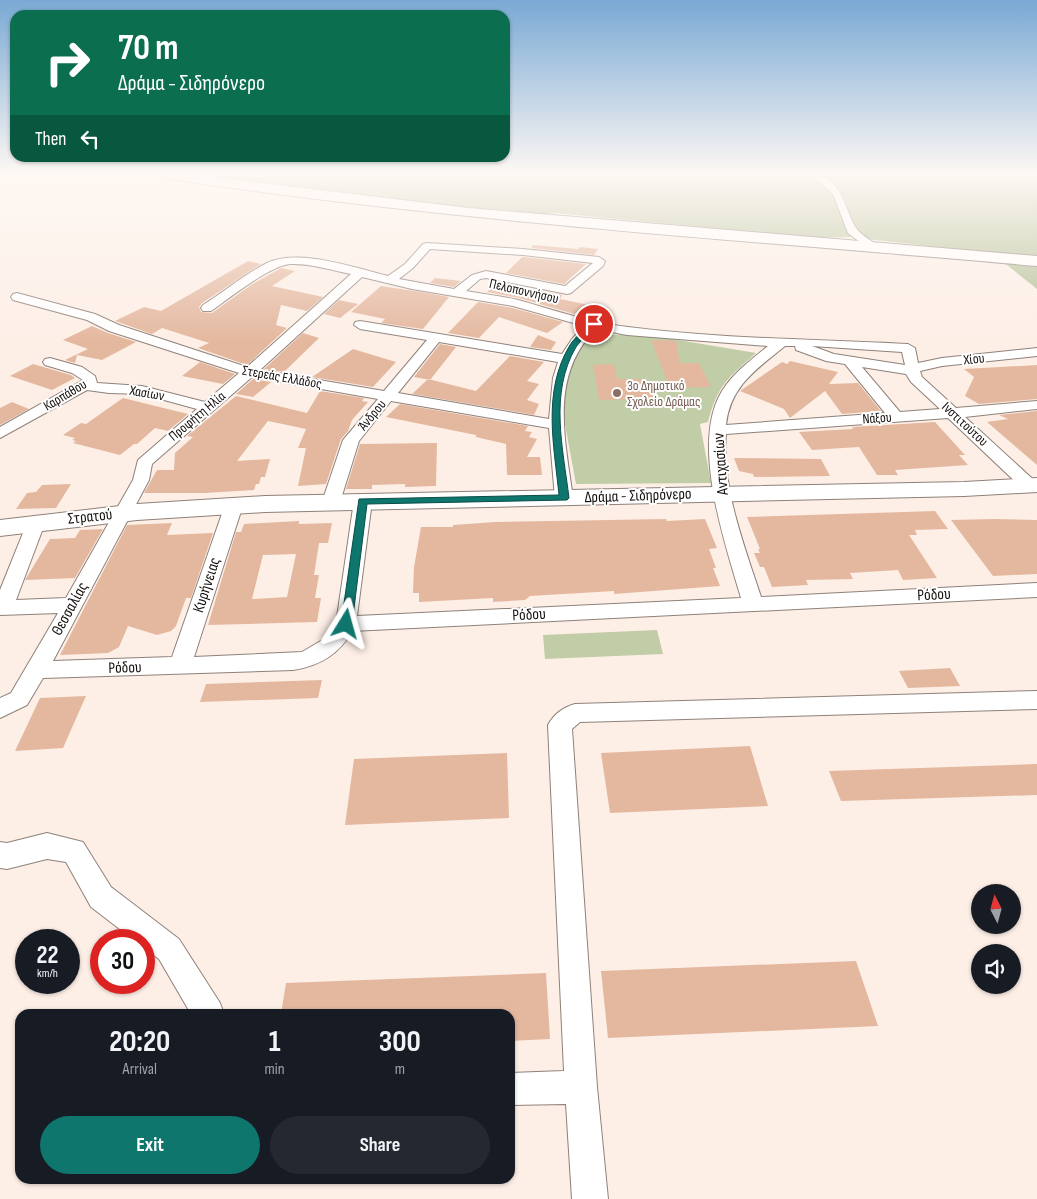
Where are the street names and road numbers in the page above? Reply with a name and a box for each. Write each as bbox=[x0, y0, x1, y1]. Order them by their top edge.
street label: Πελοποννήσου bbox=[488, 275, 560, 307]
street label: Χίου bbox=[962, 349, 985, 369]
street label: Στερεάς Ελλάδος bbox=[241, 362, 323, 392]
street label: Καρπάθου bbox=[40, 375, 90, 415]
street label: Χασίων bbox=[127, 381, 166, 404]
street label: Προφήτη Ηλία bbox=[165, 387, 229, 445]
street label: Άνδρου bbox=[354, 396, 390, 434]
street label: Ινστιτούτου bbox=[938, 398, 992, 450]
street label: Νάξου bbox=[862, 408, 892, 428]
street label: Αντιχασίων bbox=[709, 432, 733, 497]
street label: Δράμα - Σιδηρόνερο bbox=[584, 485, 692, 507]
street label: Στρατού bbox=[67, 505, 113, 529]
street label: Κυρήνειας bbox=[189, 555, 225, 615]
street label: Θεσσαλίας bbox=[48, 579, 92, 639]
street label: Ρόδου bbox=[917, 585, 951, 605]
street label: Ρόδου bbox=[512, 605, 546, 625]
street label: Ρόδου bbox=[108, 658, 142, 678]

